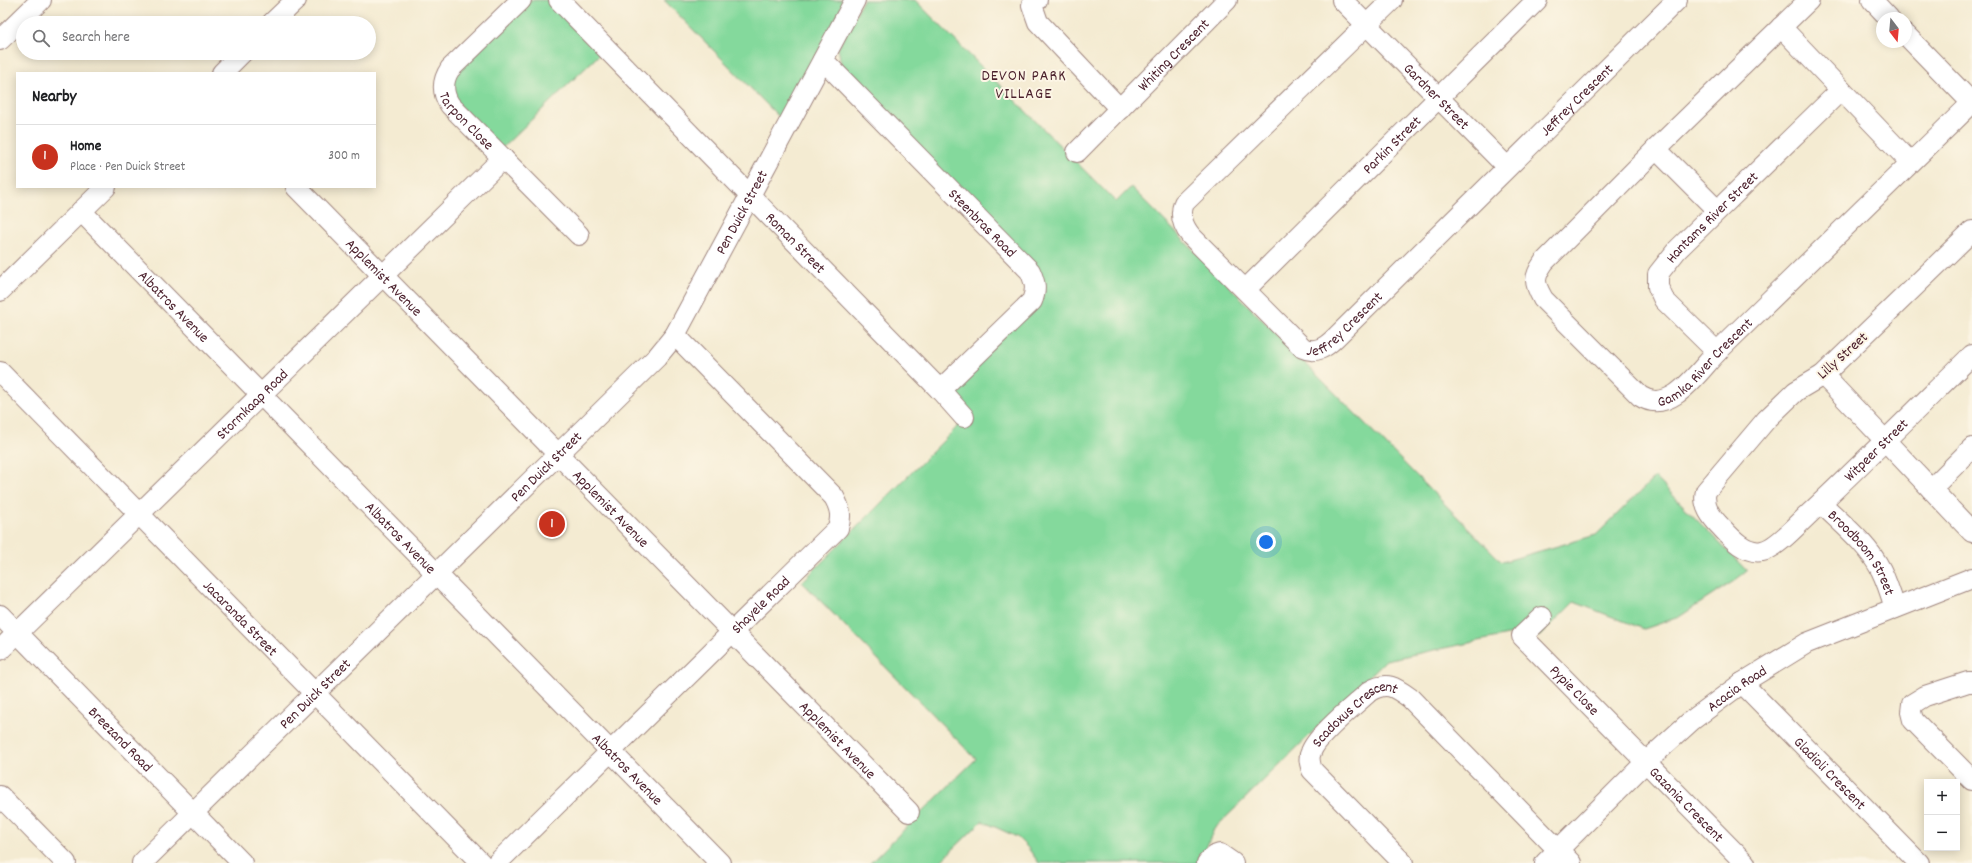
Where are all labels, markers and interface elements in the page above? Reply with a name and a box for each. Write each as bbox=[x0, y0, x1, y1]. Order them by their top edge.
north arrow bbox=[1876, 12, 1912, 48]
street label: Whiting Crescent bbox=[1134, 14, 1216, 97]
search box bbox=[16, 16, 376, 60]
icon: search bbox=[30, 27, 52, 49]
text: Search here bbox=[62, 27, 130, 49]
street label: Gardner Street bbox=[1397, 59, 1474, 136]
street label: Jeffrey Crescent bbox=[1536, 59, 1620, 142]
district label: DEVON PARK VILLAGE bbox=[981, 65, 1067, 106]
text: Nearby bbox=[32, 86, 76, 110]
street label: Tarpon Close bbox=[432, 90, 498, 156]
street label: Parkin Street bbox=[1358, 111, 1428, 180]
text: Home bbox=[70, 136, 101, 158]
text: 1 bbox=[44, 147, 46, 166]
text: 300 m bbox=[328, 147, 360, 166]
text: Place · Pen Duick Street bbox=[70, 158, 185, 177]
street label: Pen Duick Street bbox=[711, 166, 775, 259]
street label: Hantams River Street bbox=[1662, 167, 1765, 269]
street label: Steenbras Road bbox=[942, 185, 1020, 264]
street label: Roman Street bbox=[759, 208, 830, 280]
street label: Applemist Avenue bbox=[339, 234, 427, 323]
street label: Albatros Avenue bbox=[132, 266, 214, 349]
street label: Jeffrey Crescent bbox=[1305, 287, 1389, 363]
street label: Gamka River Crescent bbox=[1656, 313, 1759, 414]
street label: Lilly Street bbox=[1813, 327, 1874, 385]
street label: Stormkaap Road bbox=[212, 365, 294, 446]
street label: Witpeer Street bbox=[1840, 414, 1915, 488]
street label: Pen Duick Street bbox=[506, 427, 588, 508]
street label: Applemist Avenue bbox=[566, 466, 653, 554]
street label: Albatros Avenue bbox=[359, 498, 440, 580]
street label: Broodboom Street bbox=[1822, 506, 1899, 599]
pin: 1 bbox=[539, 509, 565, 539]
your location bbox=[1256, 532, 1276, 552]
street label: Shayele Road bbox=[727, 572, 796, 640]
street label: Jacaranda Street bbox=[197, 576, 282, 663]
street label: Pen Duick Street bbox=[275, 654, 357, 735]
street label: Pypie Close bbox=[1543, 661, 1604, 722]
street label: Acacia Road bbox=[1703, 661, 1772, 718]
street label: Scadoxus Crescent bbox=[1307, 677, 1402, 753]
street label: Applemist Avenue bbox=[793, 697, 880, 785]
street label: Breezand Road bbox=[82, 702, 157, 778]
street label: Albatros Avenue bbox=[585, 729, 667, 812]
street label: Gladioli Crescent bbox=[1788, 732, 1871, 816]
street label: Gazania Crescent bbox=[1643, 762, 1728, 849]
map controls bbox=[1924, 779, 1960, 851]
button: + bbox=[1924, 779, 1960, 815]
button: − bbox=[1924, 815, 1960, 851]

